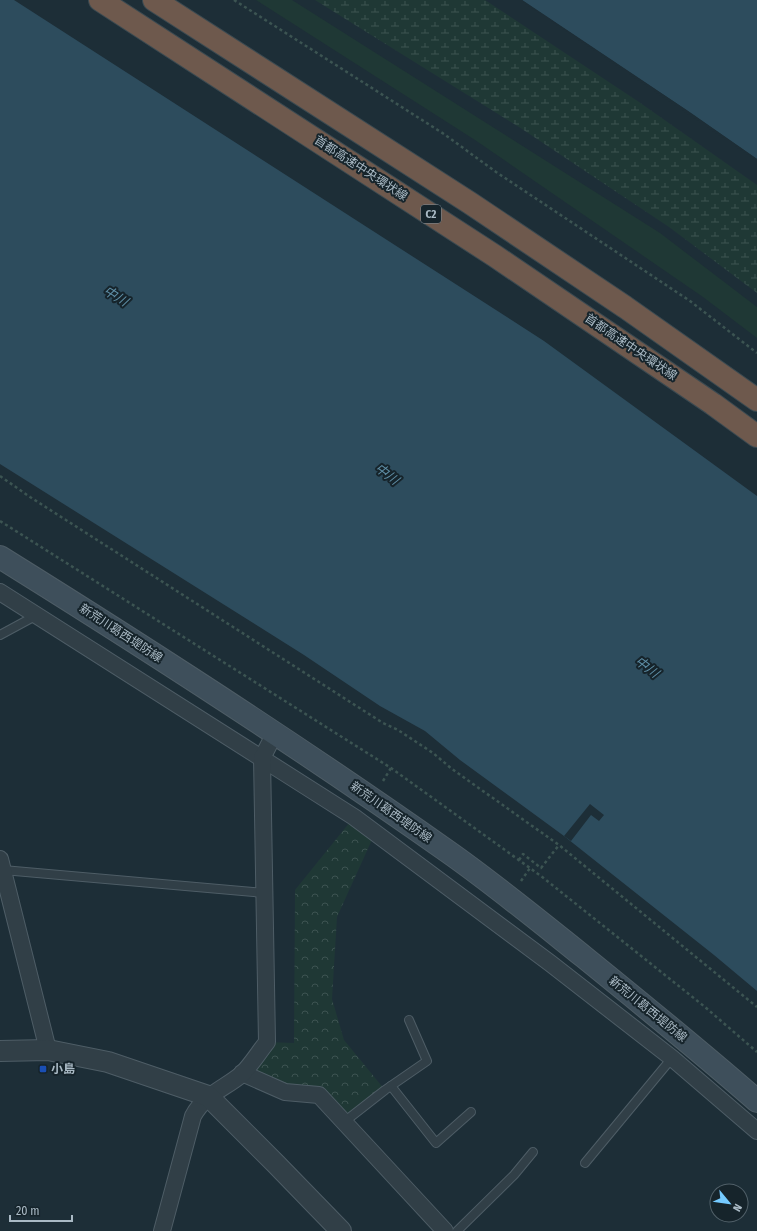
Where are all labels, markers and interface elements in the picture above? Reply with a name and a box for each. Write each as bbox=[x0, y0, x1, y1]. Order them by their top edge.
street label: 首都高速中央環状線 bbox=[312, 133, 410, 203]
road number: C2 bbox=[421, 205, 441, 223]
water label: 中川 bbox=[101, 283, 133, 310]
street label: 首都高速中央環状線 bbox=[582, 311, 680, 383]
water label: 中川 bbox=[372, 460, 403, 489]
street label: 新荒川葛西堤防線 bbox=[77, 601, 165, 665]
water label: 中川 bbox=[632, 653, 663, 682]
street label: 新荒川葛西堤防線 bbox=[348, 779, 434, 845]
street label: 新荒川葛西堤防線 bbox=[606, 973, 690, 1045]
place label: 小島 bbox=[51, 1062, 75, 1076]
marker: 小島 bbox=[38, 1064, 48, 1074]
north arrow bbox=[709, 1183, 749, 1223]
scale bar bbox=[10, 1197, 72, 1223]
text: N bbox=[730, 1202, 745, 1214]
text: 20 m bbox=[16, 1204, 40, 1218]

